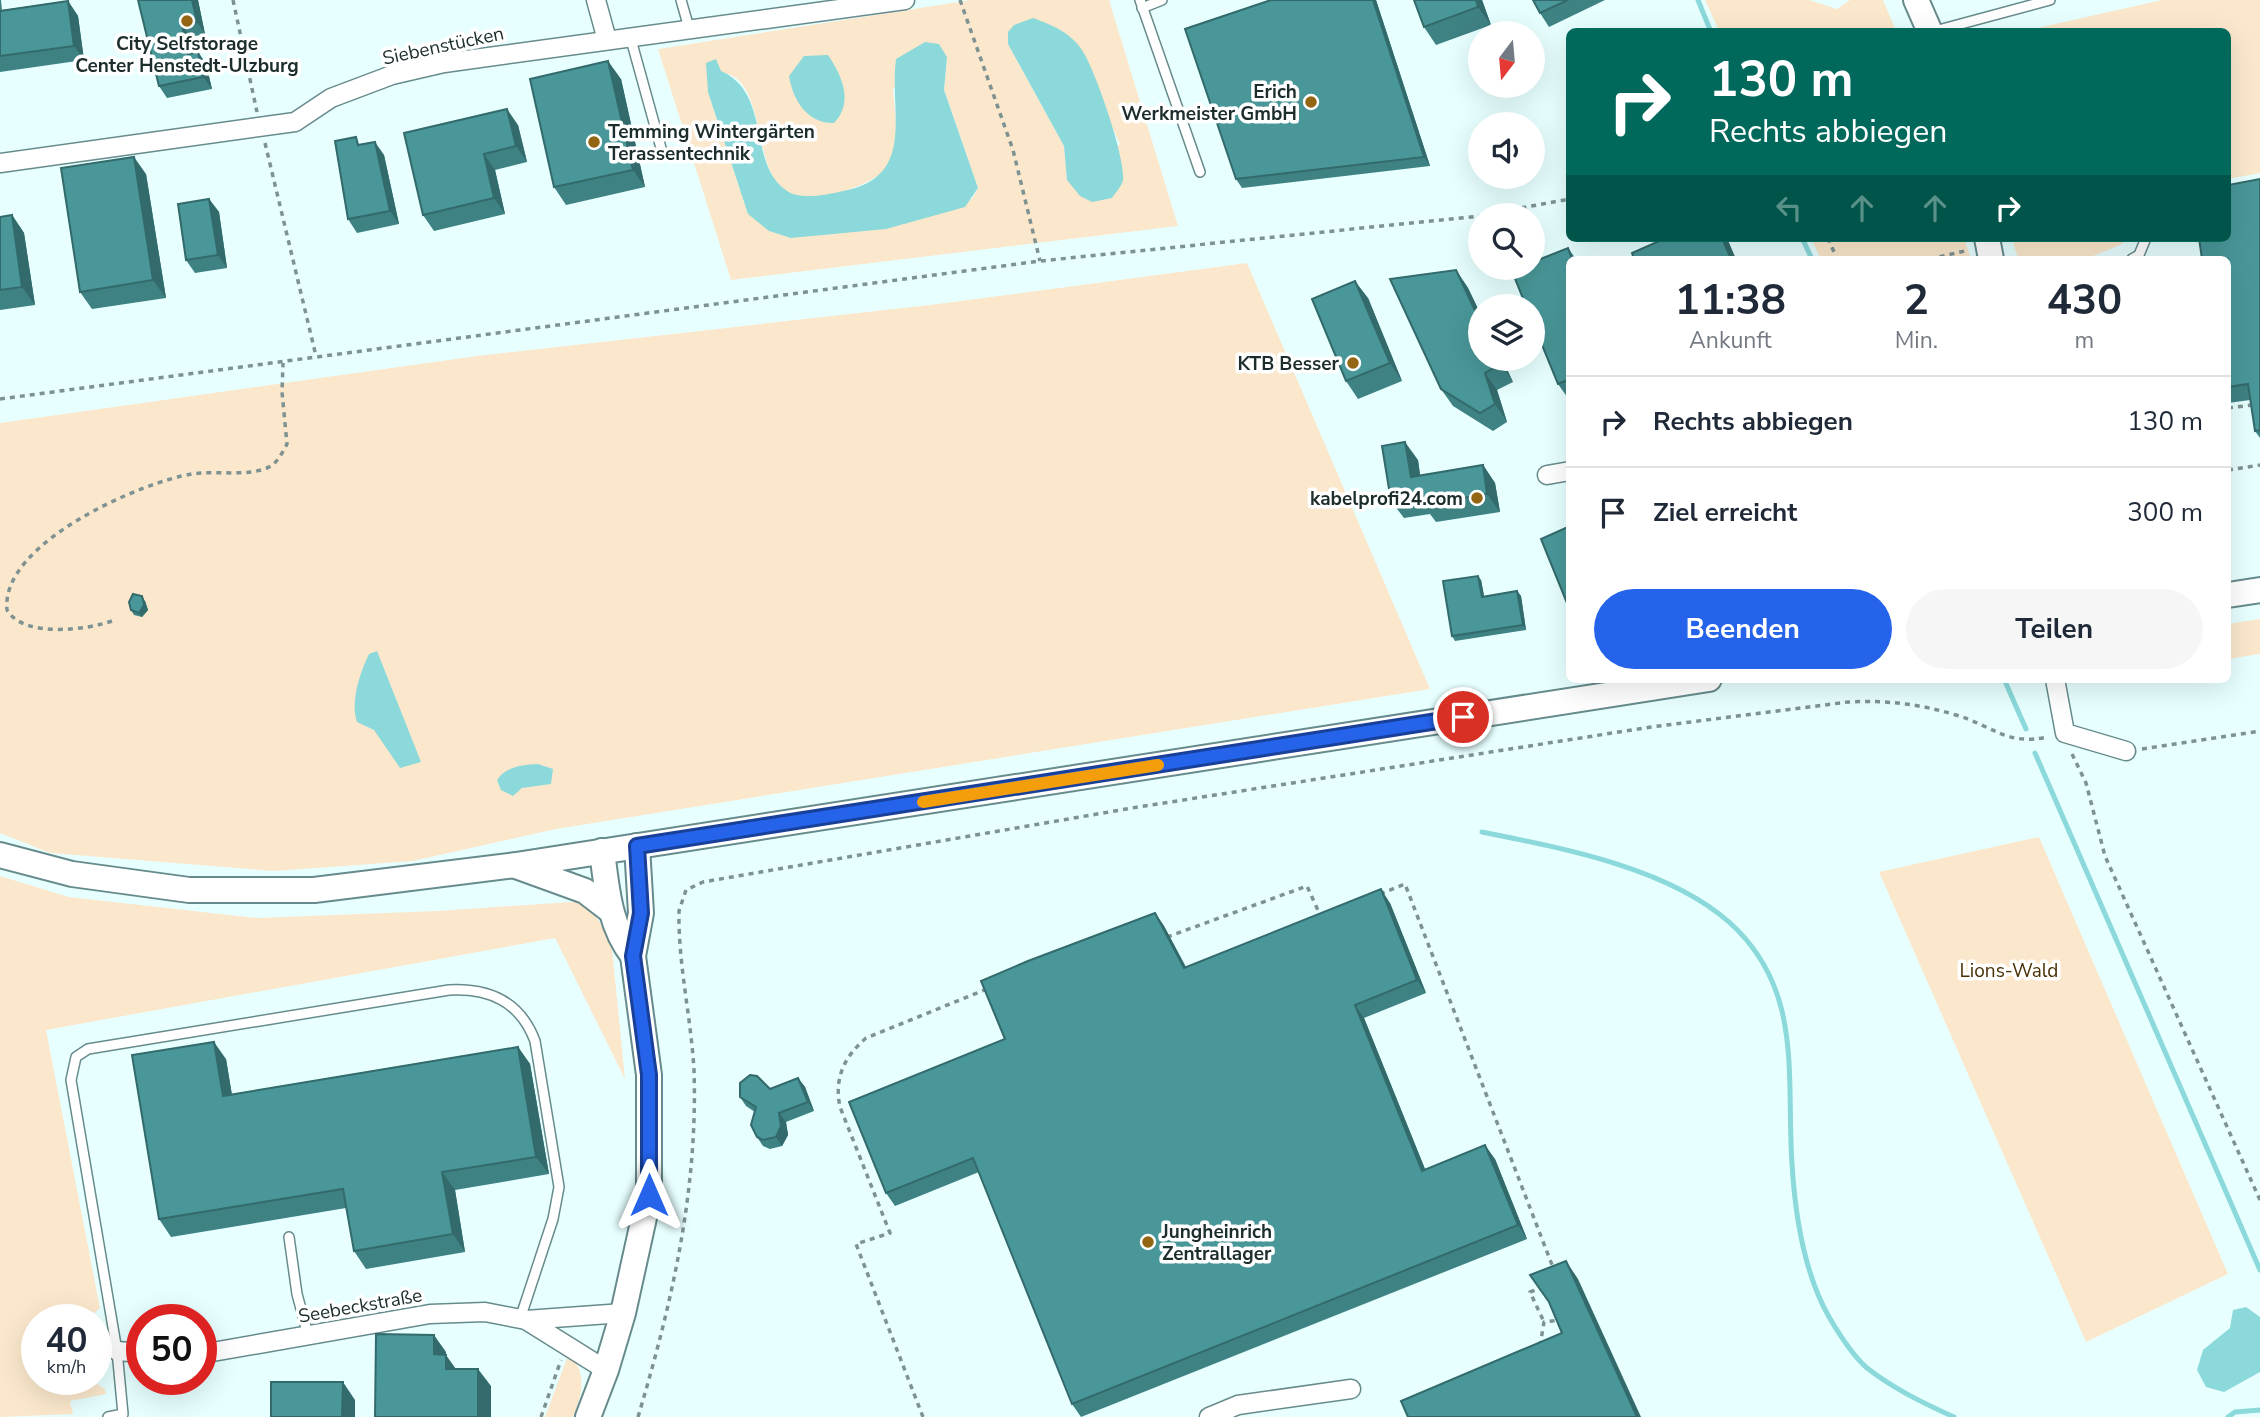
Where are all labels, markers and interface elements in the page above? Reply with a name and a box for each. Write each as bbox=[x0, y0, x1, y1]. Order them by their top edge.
marker: City Selfstorage Center Henstedt-Ulzburg bbox=[179, 13, 195, 29]
street label: Siebenstücken bbox=[380, 20, 506, 72]
north arrow bbox=[1468, 21, 1545, 98]
map controls bbox=[1468, 21, 1545, 371]
place label: City Selfstorage Center Henstedt-Ulzburg bbox=[75, 31, 299, 79]
text: 130 m bbox=[1709, 46, 1853, 113]
icon: right bbox=[1594, 56, 1685, 147]
place label: Erich Werkmeister GmbH bbox=[1121, 79, 1297, 127]
marker: Erich Werkmeister GmbH bbox=[1303, 94, 1319, 110]
text: Rechts abbiegen bbox=[1709, 110, 1948, 153]
button: sound bbox=[1468, 112, 1545, 189]
place label: Temming Wintergärten Terassentechnik bbox=[608, 119, 815, 167]
marker: Temming Wintergärten Terassentechnik bbox=[586, 134, 602, 150]
icon: left bbox=[1770, 189, 1808, 227]
icon: ahead bbox=[1843, 189, 1881, 227]
icon: ahead bbox=[1916, 189, 1954, 227]
icon: right bbox=[1989, 189, 2027, 227]
button: search bbox=[1468, 203, 1545, 280]
text: 11:38 bbox=[1675, 272, 1786, 329]
text: 2 bbox=[1904, 272, 1929, 329]
text: 430 bbox=[2047, 272, 2122, 329]
button: layers bbox=[1468, 294, 1545, 371]
text: Ankunft bbox=[1689, 325, 1772, 356]
text: Min. bbox=[1895, 325, 1938, 356]
text: m bbox=[2075, 325, 2094, 356]
place label: KTB Besser bbox=[1237, 351, 1340, 377]
marker: KTB Besser bbox=[1345, 355, 1361, 371]
icon: right bbox=[1594, 403, 1632, 441]
text: Rechts abbiegen bbox=[1653, 404, 1853, 439]
text: 130 m bbox=[2127, 404, 2203, 439]
place label: kabelprofi24.com bbox=[1310, 486, 1463, 512]
marker: kabelprofi24.com bbox=[1469, 490, 1485, 506]
icon: arrive bbox=[1594, 494, 1632, 532]
text: Ziel erreicht bbox=[1653, 495, 1797, 530]
text: 300 m bbox=[2127, 495, 2203, 530]
button: Beenden bbox=[1594, 589, 1892, 669]
button: Teilen bbox=[1906, 589, 2203, 669]
pin bbox=[1433, 687, 1493, 747]
icon: arrive bbox=[1444, 698, 1482, 736]
park label: Lions-Wald bbox=[1960, 958, 2058, 984]
position arrow bbox=[612, 1158, 686, 1232]
place label: Jungheinrich Zentrallager bbox=[1161, 1219, 1272, 1267]
marker: Jungheinrich Zentrallager bbox=[1140, 1234, 1156, 1250]
street label: Seebeckstraße bbox=[296, 1282, 424, 1330]
speed limit sign: 50 bbox=[126, 1304, 217, 1395]
text: 40 bbox=[45, 1317, 88, 1364]
text: km/h bbox=[47, 1355, 86, 1379]

